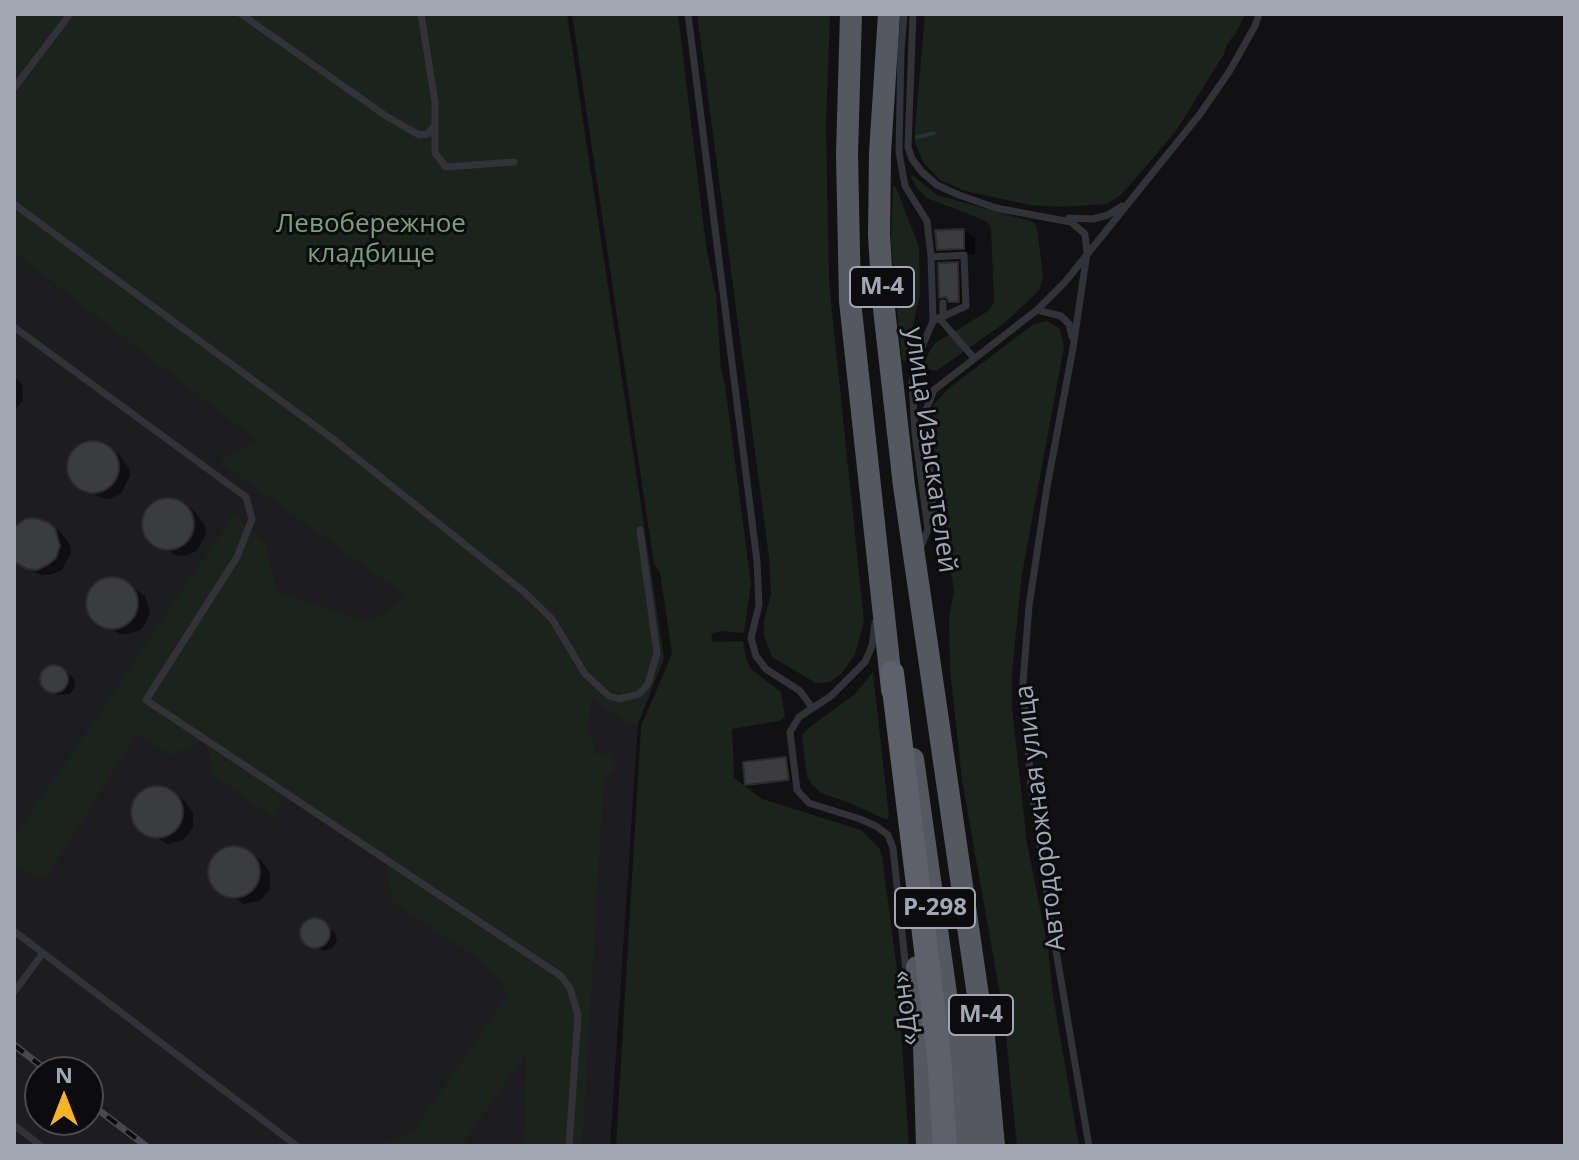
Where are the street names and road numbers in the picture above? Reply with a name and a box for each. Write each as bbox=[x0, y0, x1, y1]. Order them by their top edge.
road number: М-4 bbox=[850, 267, 914, 307]
street label: улица Изыскателей bbox=[897, 325, 963, 575]
street label: Автодорожная улица bbox=[1009, 683, 1073, 953]
road number: Р-298 bbox=[895, 888, 975, 928]
street label: «Дон» bbox=[886, 969, 926, 1047]
road number: М-4 bbox=[949, 995, 1013, 1035]

